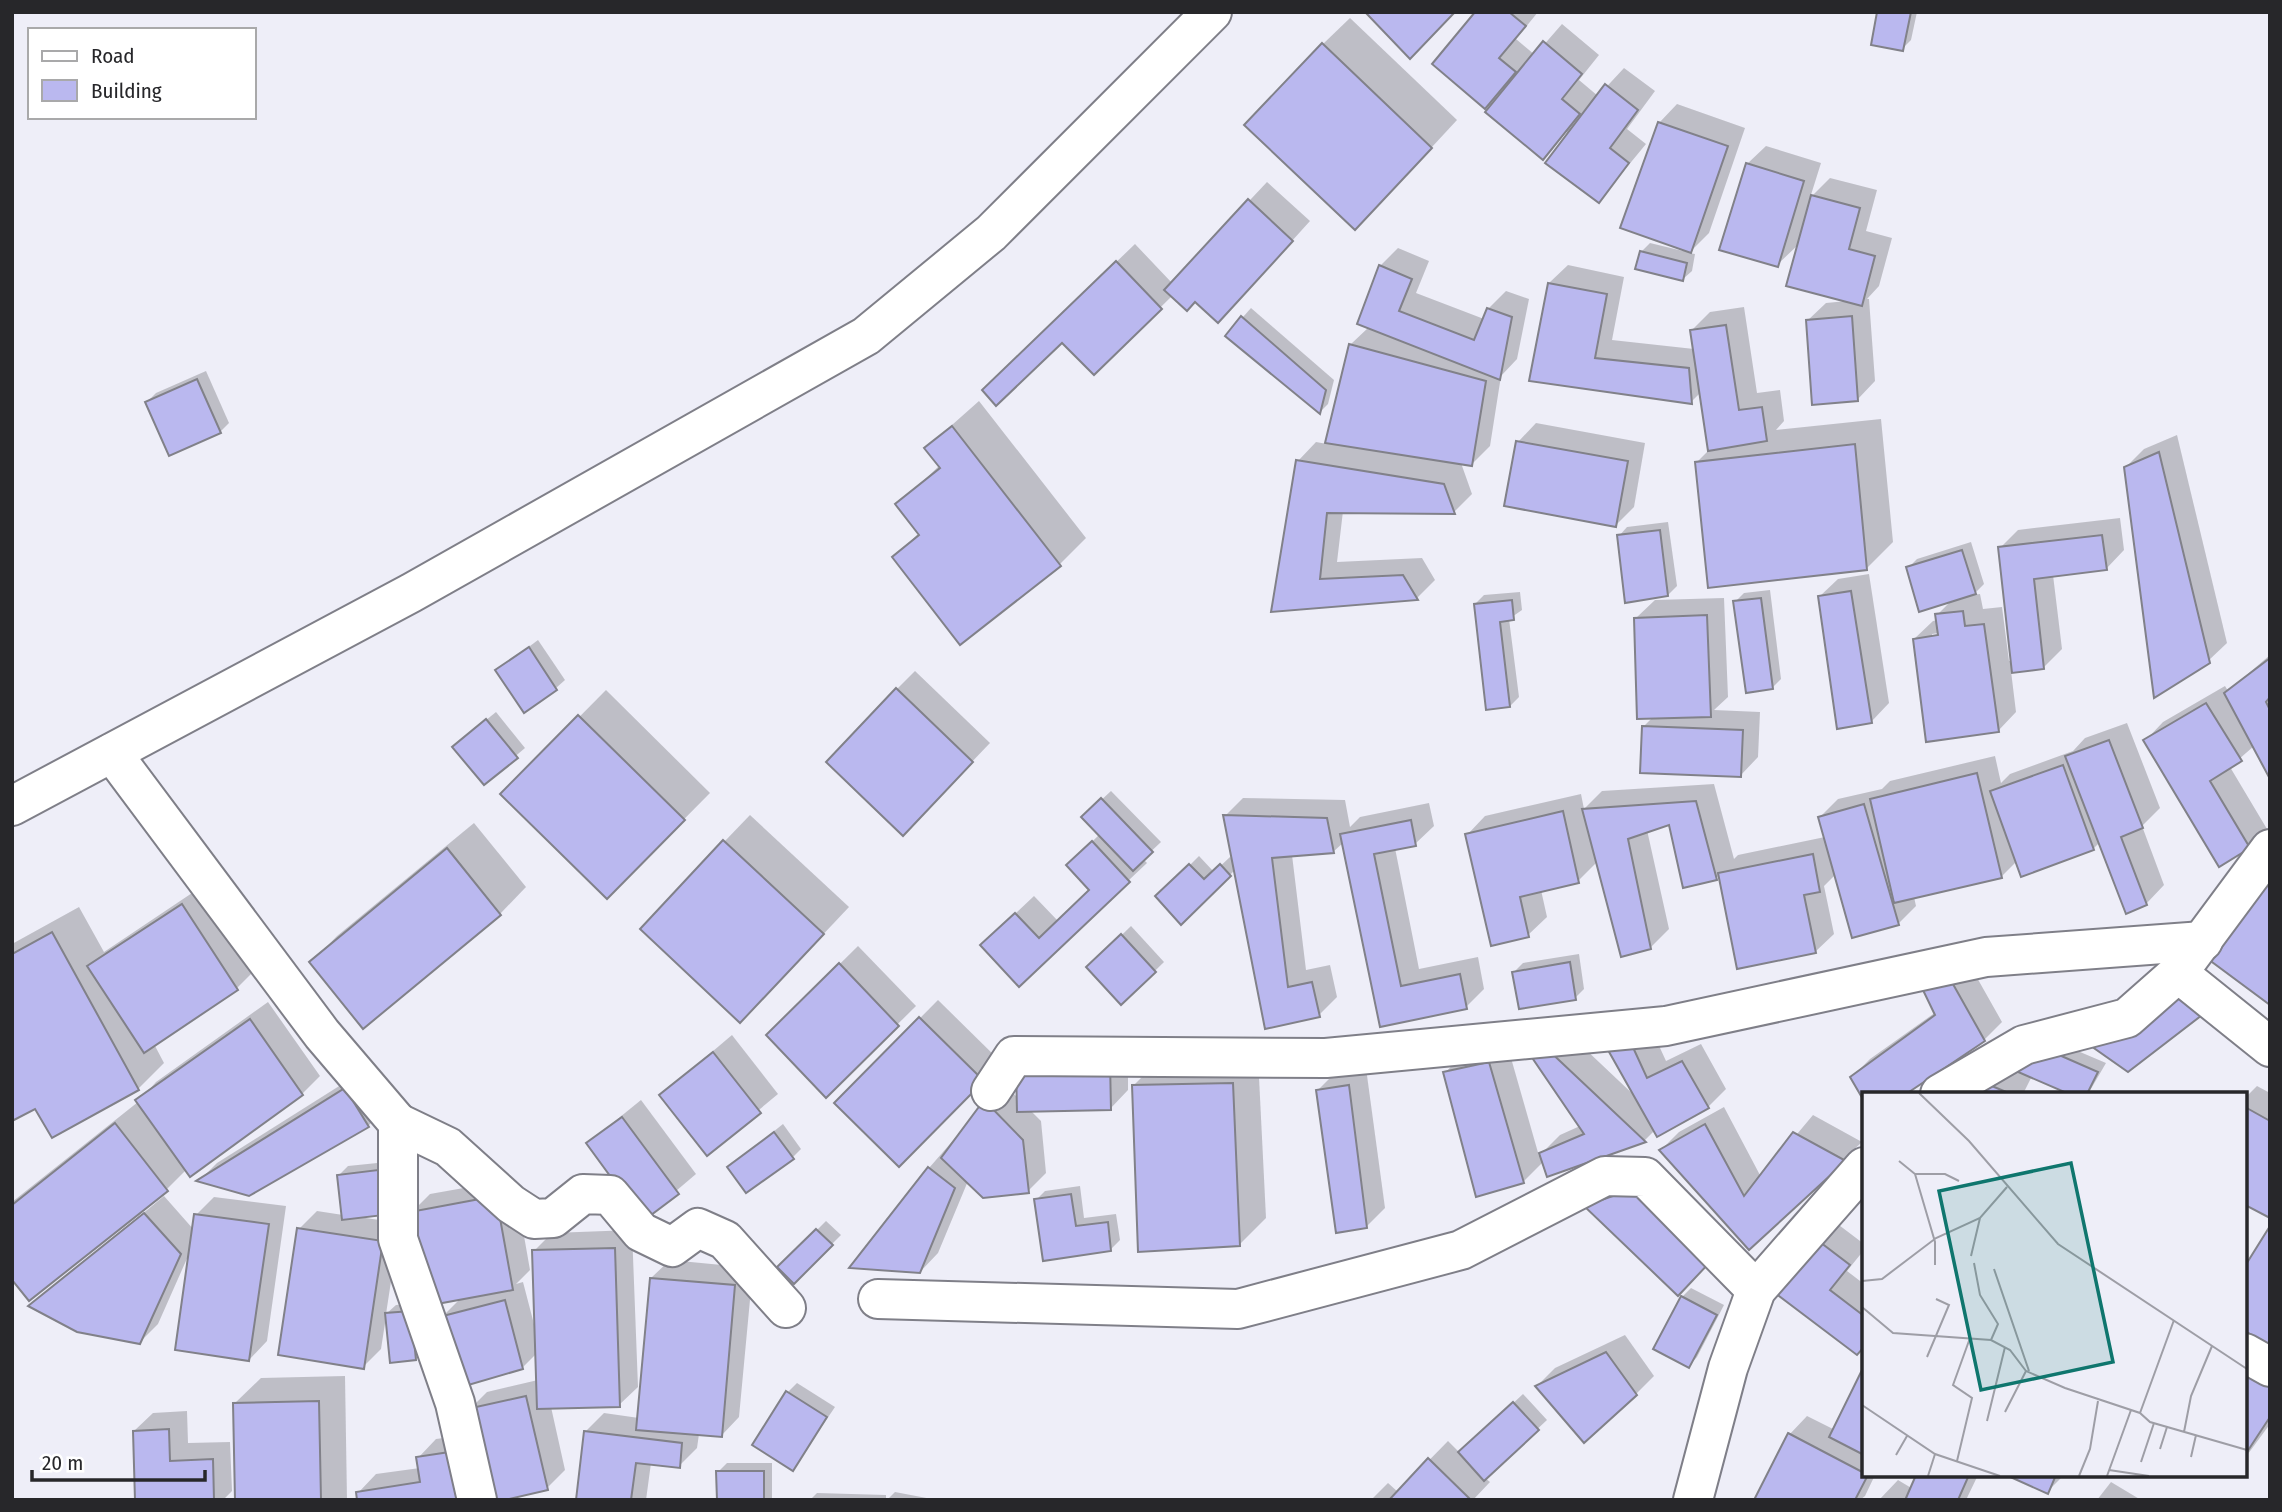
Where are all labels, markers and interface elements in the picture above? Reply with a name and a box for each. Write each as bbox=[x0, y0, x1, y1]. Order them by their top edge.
legend bbox=[28, 28, 256, 119]
text: Road bbox=[91, 43, 135, 69]
text: Building bbox=[91, 78, 162, 104]
inset map bbox=[1862, 1092, 2247, 1477]
scale bar bbox=[32, 1438, 205, 1482]
text: 20 m bbox=[42, 1450, 83, 1476]

